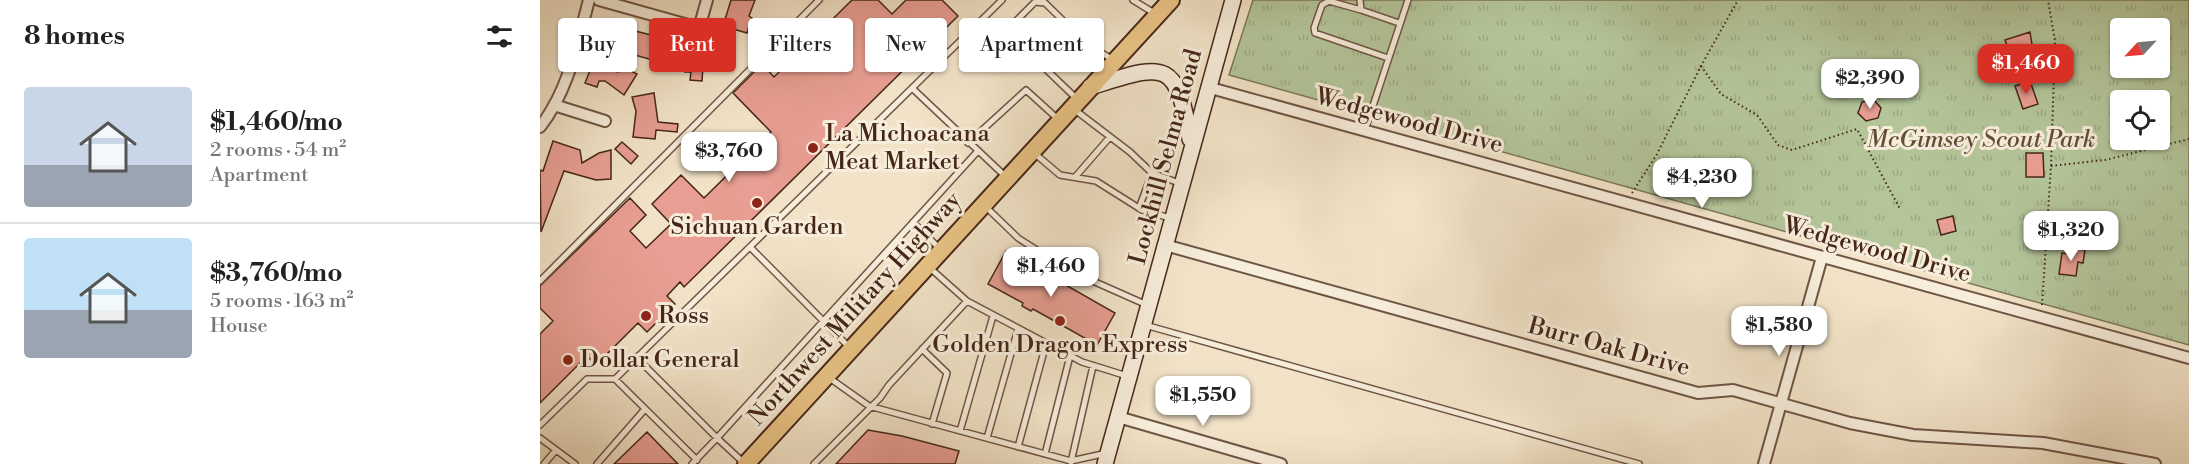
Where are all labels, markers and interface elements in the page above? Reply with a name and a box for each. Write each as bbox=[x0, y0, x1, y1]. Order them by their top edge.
chip: Buy bbox=[558, 18, 637, 72]
chip: Rent bbox=[649, 18, 736, 72]
chip: Filters bbox=[748, 18, 853, 72]
chip: New bbox=[865, 18, 947, 72]
chip: Apartment bbox=[959, 18, 1104, 72]
north arrow bbox=[2110, 18, 2170, 78]
map controls bbox=[2110, 18, 2170, 150]
text: 8 homes bbox=[24, 20, 125, 52]
icon: filters bbox=[483, 20, 516, 53]
pin: $1,460 bbox=[1977, 44, 2075, 95]
street label: Lockhill Selma Road bbox=[1123, 45, 1209, 268]
text: $1,460 bbox=[1992, 51, 2060, 76]
pin: $2,390 bbox=[1821, 59, 1919, 110]
text: $2,390 bbox=[1835, 66, 1905, 91]
street label: Wedgewood Drive bbox=[1311, 81, 1506, 160]
button: locate bbox=[2110, 90, 2170, 150]
text: $1,460/mo bbox=[210, 106, 343, 138]
icon: home bbox=[72, 111, 144, 183]
place label: La Michoacana Meat Market bbox=[825, 119, 991, 177]
park label: McGimsey Scout Park bbox=[1867, 125, 2095, 155]
pin: $3,760 bbox=[680, 132, 778, 183]
text: 2 rooms · 54 m² bbox=[210, 138, 346, 163]
text: $3,760 bbox=[695, 139, 763, 164]
marker: La Michoacana Meat Market bbox=[806, 141, 820, 155]
pin: $4,230 bbox=[1653, 158, 1751, 209]
text: Apartment bbox=[210, 163, 308, 188]
text: $4,230 bbox=[1667, 165, 1737, 190]
street label: Northwest Military Highway bbox=[742, 186, 968, 432]
marker: Sichuan Garden bbox=[750, 196, 764, 210]
street label: Wedgewood Drive bbox=[1779, 210, 1974, 289]
pin: $1,320 bbox=[2022, 211, 2120, 262]
place label: Sichuan Garden bbox=[670, 212, 844, 242]
text: $1,320 bbox=[2038, 218, 2104, 243]
pin: $1,460 bbox=[1002, 247, 1100, 298]
text: $1,460 bbox=[1017, 254, 1085, 279]
text: $3,760/mo bbox=[210, 257, 343, 289]
icon: home bbox=[72, 262, 144, 334]
text: 5 rooms · 163 m² bbox=[210, 289, 354, 314]
place label: Ross bbox=[658, 301, 709, 331]
pin: $1,580 bbox=[1730, 306, 1828, 357]
marker: Ross bbox=[639, 309, 653, 323]
street label: Burr Oak Drive bbox=[1524, 311, 1693, 383]
text: $1,580 bbox=[1745, 313, 1813, 338]
text: House bbox=[210, 314, 268, 339]
marker: Golden Dragon Express bbox=[1053, 314, 1067, 328]
place label: Golden Dragon Express bbox=[932, 330, 1188, 360]
place label: Dollar General bbox=[580, 345, 740, 375]
marker: Dollar General bbox=[561, 353, 575, 367]
pin: $1,550 bbox=[1154, 376, 1252, 427]
text: $1,550 bbox=[1169, 383, 1237, 408]

